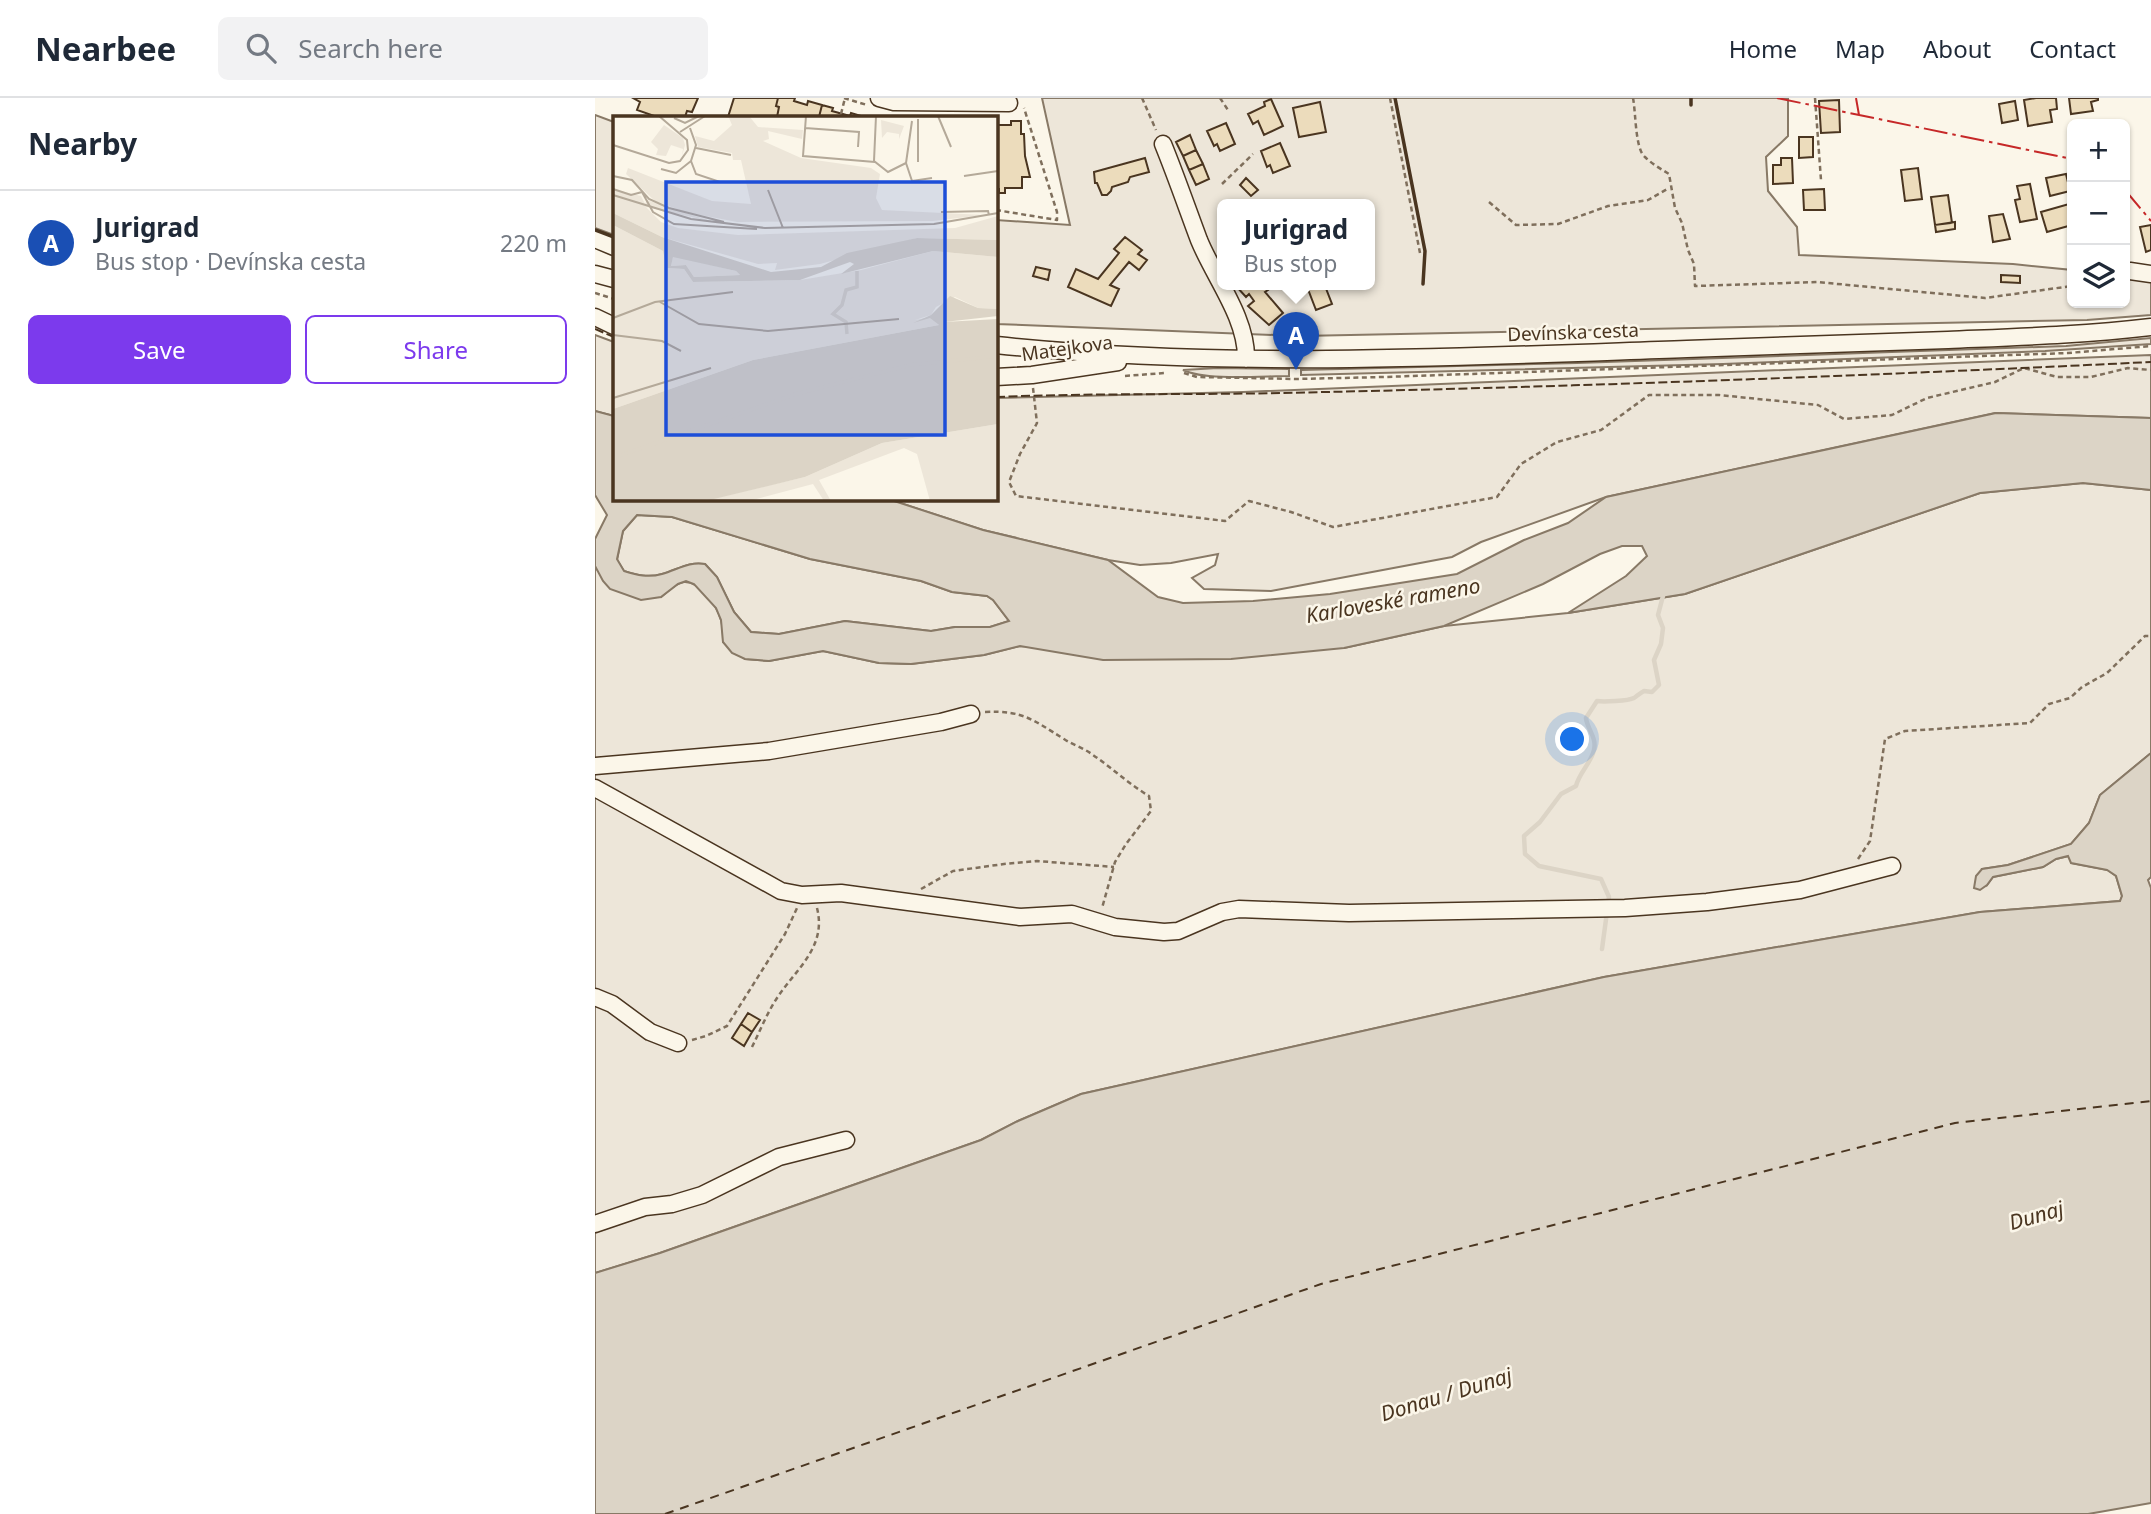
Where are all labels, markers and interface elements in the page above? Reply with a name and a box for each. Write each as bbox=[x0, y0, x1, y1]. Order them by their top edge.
search box bbox=[218, 17, 708, 80]
text: Nearbee bbox=[35, 26, 176, 71]
icon: search bbox=[242, 29, 280, 67]
text: Search here bbox=[298, 30, 443, 66]
text: Home bbox=[1729, 32, 1797, 65]
text: Map bbox=[1835, 32, 1885, 65]
text: About bbox=[1923, 32, 1991, 65]
text: Contact bbox=[2029, 32, 2116, 65]
inset map bbox=[613, 116, 997, 500]
map controls bbox=[2067, 119, 2130, 308]
button: + bbox=[2067, 119, 2130, 182]
text: Nearby bbox=[28, 123, 137, 164]
button: − bbox=[2067, 182, 2130, 245]
popup bbox=[1217, 199, 1375, 290]
text: Jurigrad bbox=[95, 209, 199, 245]
text: Jurigrad bbox=[1244, 211, 1348, 247]
text: A bbox=[43, 227, 59, 259]
text: 220 m bbox=[500, 227, 567, 259]
text: Bus stop · Devínska cesta bbox=[95, 245, 366, 277]
button: layers bbox=[2067, 245, 2130, 308]
text: Bus stop bbox=[1244, 247, 1337, 279]
pin: A bbox=[1273, 312, 1319, 370]
button: Save bbox=[28, 315, 291, 384]
button: Share bbox=[305, 315, 567, 384]
street label: Devínska cesta bbox=[1507, 317, 1639, 347]
street label: Matejkova bbox=[1020, 329, 1114, 367]
water label: Karloveské rameno bbox=[1303, 571, 1483, 629]
your location bbox=[1555, 722, 1589, 756]
water label: Dunaj bbox=[2005, 1194, 2067, 1236]
water label: Donau / Dunaj bbox=[1377, 1361, 1516, 1427]

